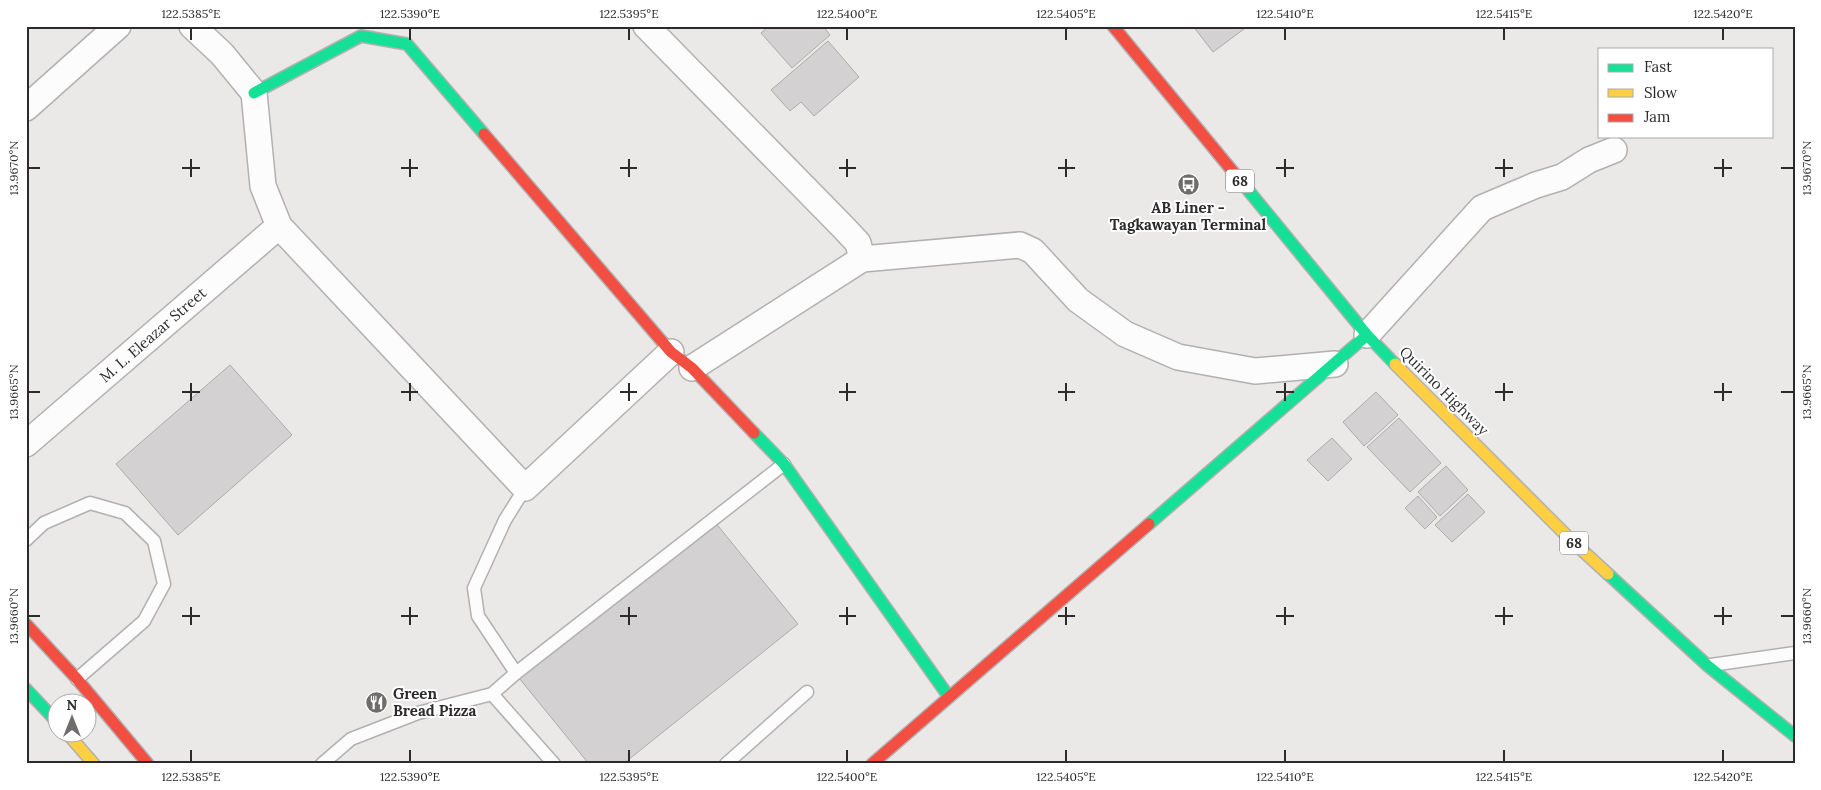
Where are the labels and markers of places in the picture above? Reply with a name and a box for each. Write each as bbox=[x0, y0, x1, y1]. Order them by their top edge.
bus stop icon: AB Liner - Tagkawayan Terminal bbox=[1176, 173, 1200, 197]
place label: AB Liner - Tagkawayan Terminal bbox=[1110, 198, 1266, 234]
place label: Green Bread Pizza bbox=[393, 684, 477, 720]
restaurant icon: Green Bread Pizza bbox=[365, 691, 389, 715]

